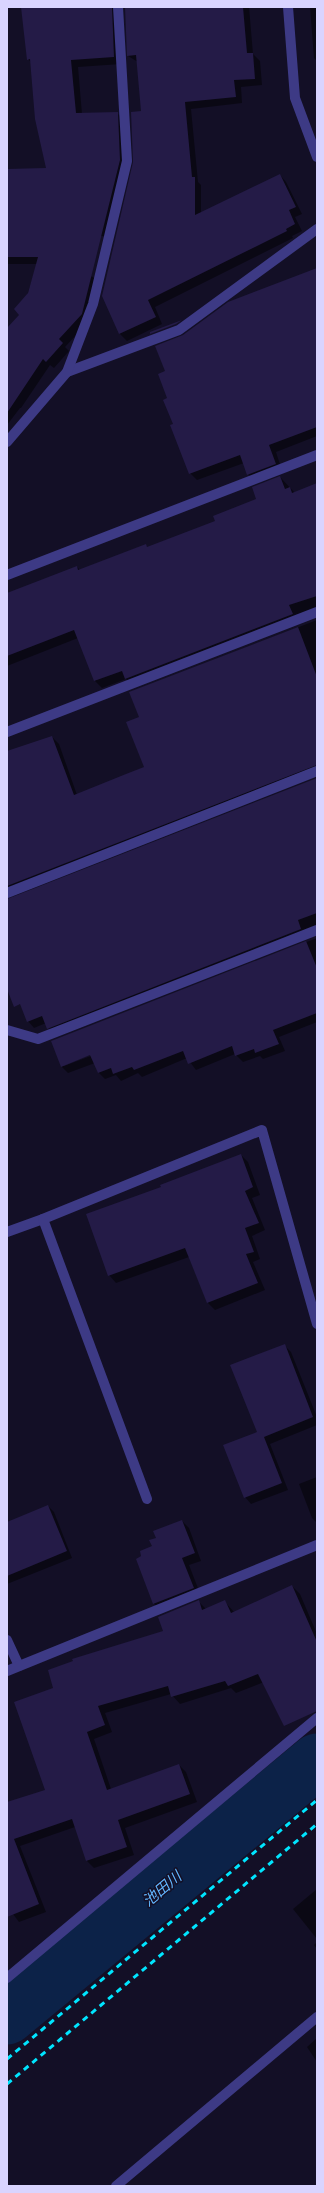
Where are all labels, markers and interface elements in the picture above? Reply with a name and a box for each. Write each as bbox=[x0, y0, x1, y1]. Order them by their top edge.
water label: 池田川 bbox=[139, 1866, 187, 1910]

